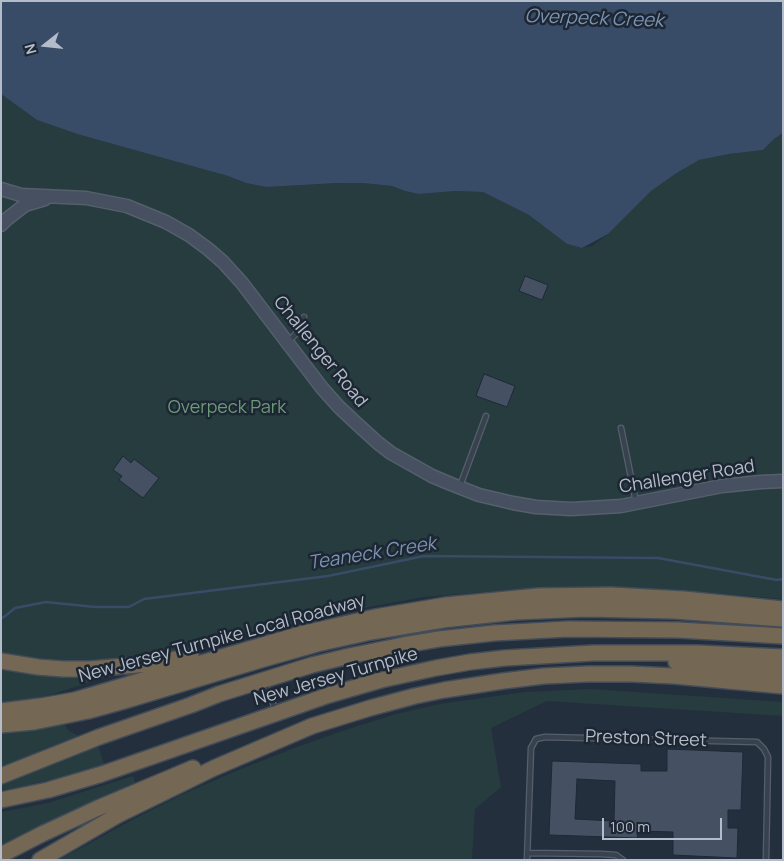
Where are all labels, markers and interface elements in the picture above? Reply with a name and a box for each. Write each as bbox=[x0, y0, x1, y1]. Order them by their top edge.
water label: Overpeck Creek bbox=[524, 5, 664, 33]
north arrow bbox=[20, 20, 70, 70]
text: N bbox=[20, 42, 41, 57]
street label: Challenger Road bbox=[269, 292, 371, 412]
park label: Overpeck Park bbox=[168, 397, 286, 419]
street label: Challenger Road bbox=[618, 456, 756, 498]
water label: Teaneck Creek bbox=[306, 533, 438, 575]
street label: New Jersey Turnpike Local Roadway bbox=[76, 590, 368, 688]
street label: New Jersey Turnpike bbox=[252, 643, 420, 711]
street label: Preston Street bbox=[585, 726, 707, 752]
scale bar bbox=[604, 808, 724, 840]
text: 100 m bbox=[610, 816, 650, 837]

